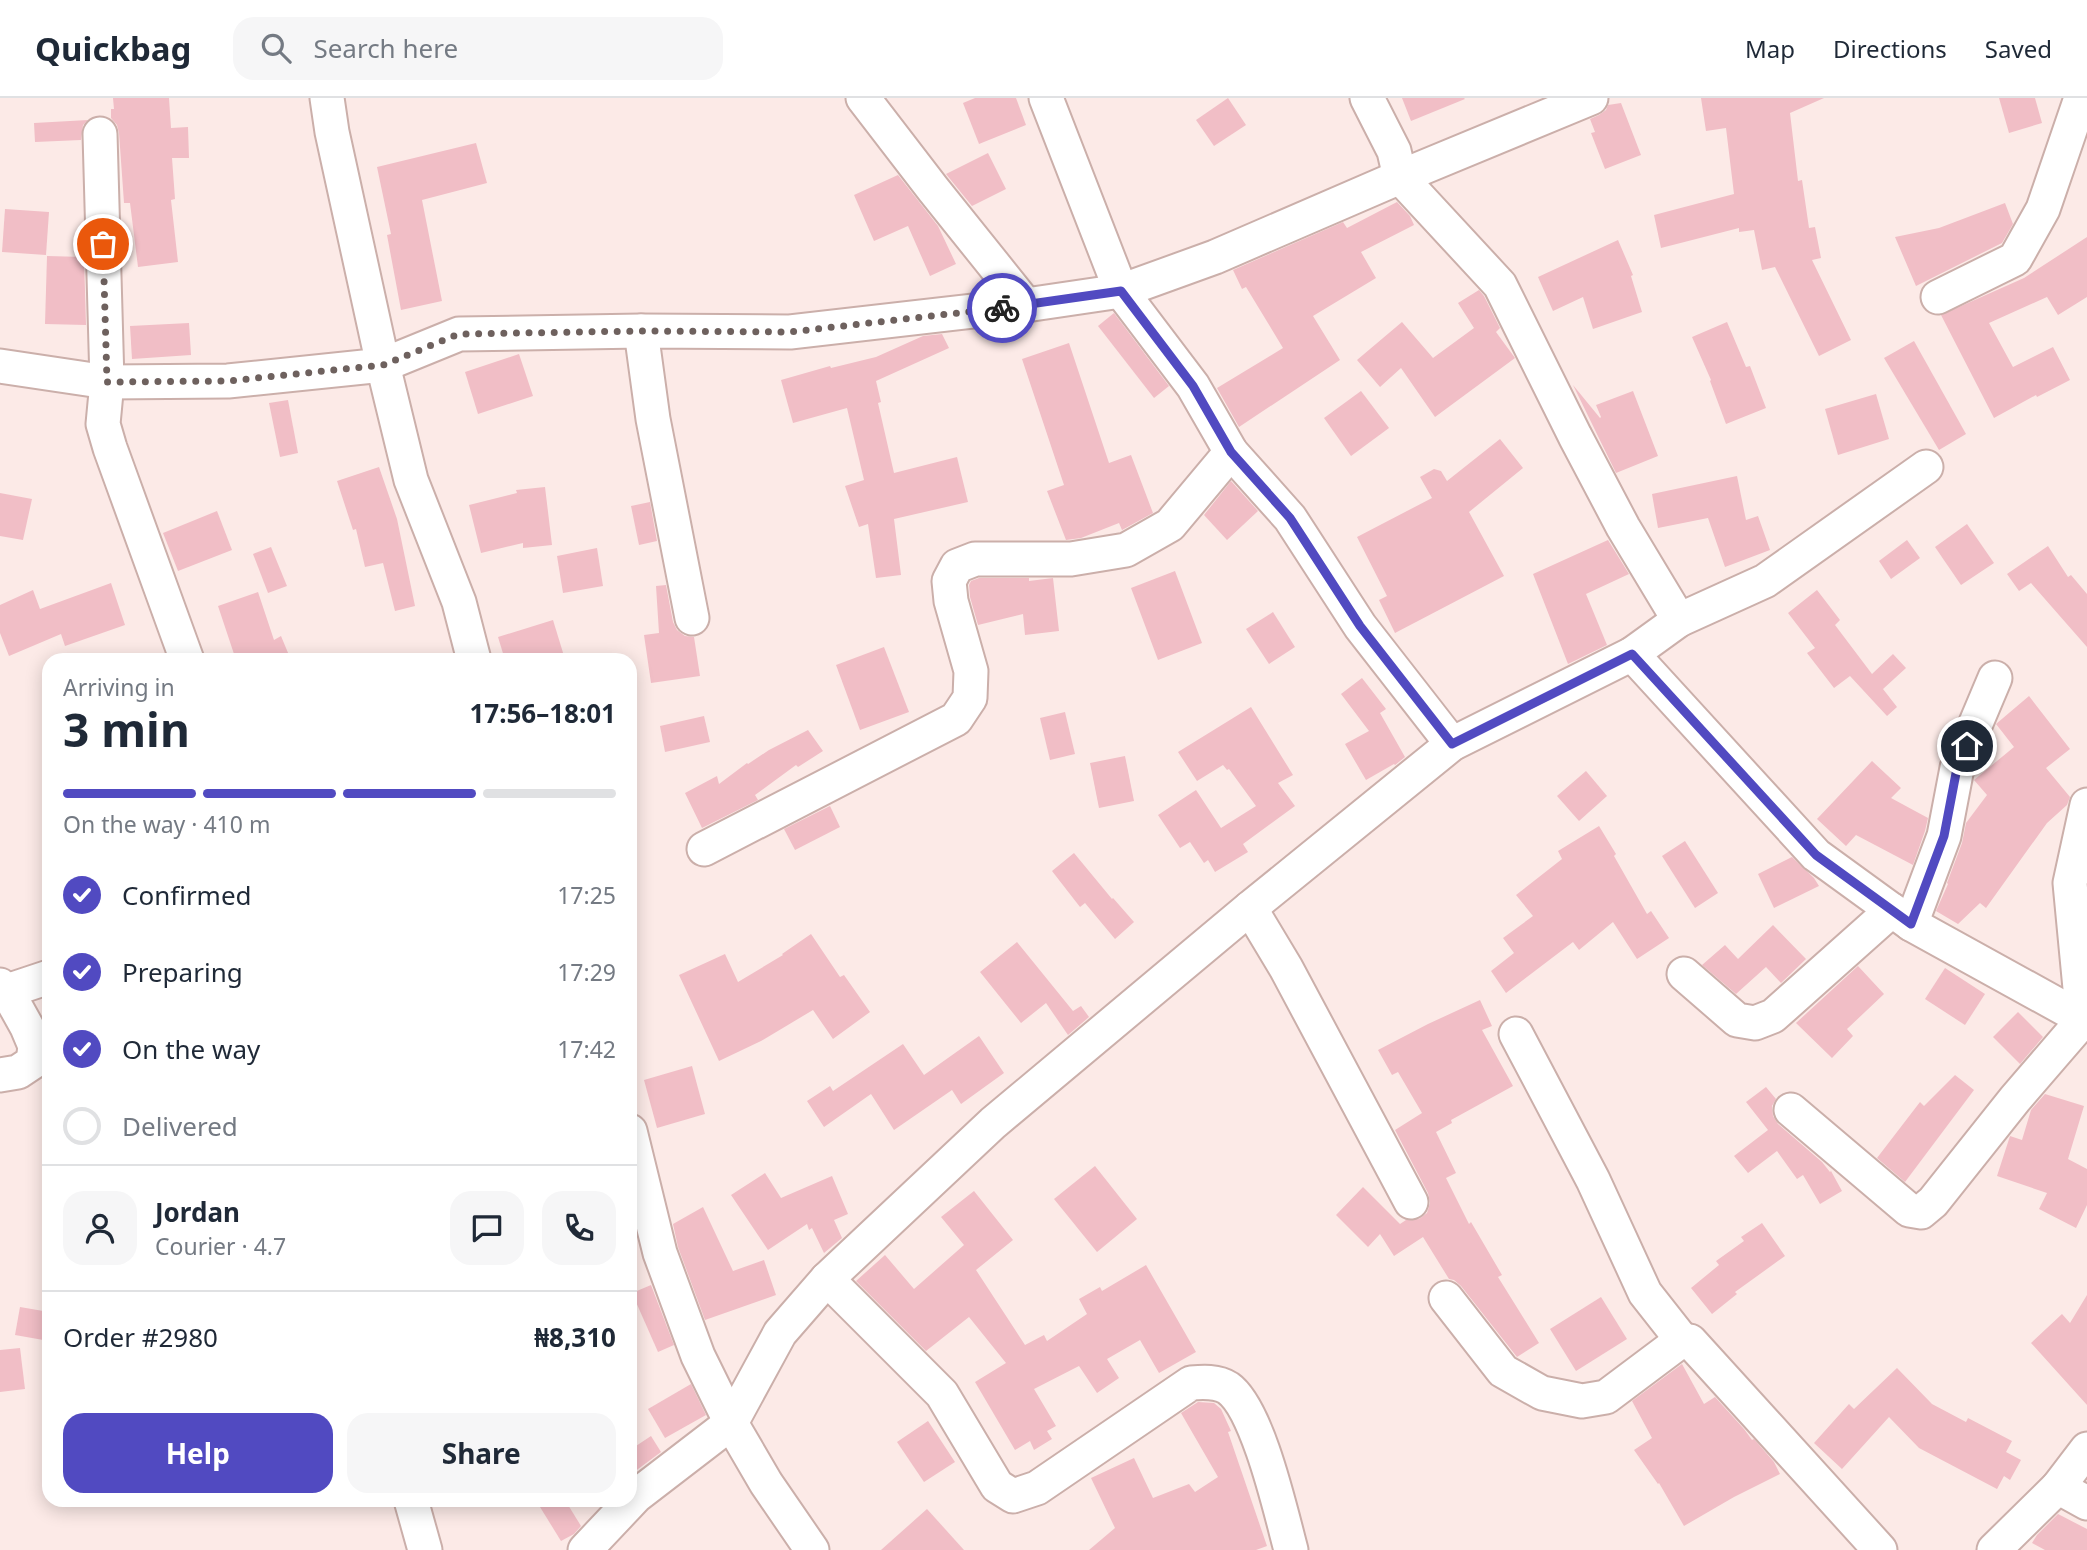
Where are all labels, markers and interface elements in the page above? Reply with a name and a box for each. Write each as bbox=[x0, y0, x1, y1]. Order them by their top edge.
search box bbox=[233, 17, 723, 80]
text: Quickbag bbox=[35, 26, 191, 71]
icon: search bbox=[257, 29, 295, 67]
text: Search here bbox=[313, 30, 458, 66]
text: Map bbox=[1745, 32, 1795, 65]
text: Directions bbox=[1833, 32, 1947, 65]
text: Saved bbox=[1985, 32, 2052, 65]
pin bbox=[73, 214, 133, 274]
icon: bag bbox=[84, 225, 122, 263]
courier bbox=[967, 273, 1037, 343]
icon: bike bbox=[983, 289, 1021, 327]
text: Arriving in bbox=[63, 671, 175, 703]
text: 17:56–18:01 bbox=[469, 695, 616, 731]
text: 3 min bbox=[63, 698, 190, 760]
pin bbox=[1937, 716, 1997, 776]
icon: home bbox=[1948, 727, 1986, 765]
text: On the way · 410 m bbox=[63, 808, 270, 840]
icon: check bbox=[63, 876, 101, 914]
text: Confirmed bbox=[122, 877, 252, 913]
text: 17:25 bbox=[557, 879, 616, 911]
icon: check bbox=[63, 953, 101, 991]
text: Preparing bbox=[122, 954, 243, 990]
text: 17:29 bbox=[557, 956, 616, 988]
icon: check bbox=[63, 1030, 101, 1068]
text: On the way bbox=[122, 1031, 260, 1067]
text: 17:42 bbox=[557, 1033, 616, 1065]
text: Delivered bbox=[122, 1108, 238, 1144]
button: person bbox=[63, 1191, 137, 1265]
button: chat bbox=[450, 1191, 524, 1265]
button: phone bbox=[542, 1191, 616, 1265]
text: Jordan bbox=[155, 1194, 240, 1230]
text: Courier · 4.7 bbox=[155, 1230, 286, 1262]
text: Order #2980 bbox=[63, 1319, 218, 1355]
text: ₦8,310 bbox=[534, 1319, 616, 1355]
button: Help bbox=[63, 1413, 333, 1493]
button: Share bbox=[347, 1413, 616, 1493]

